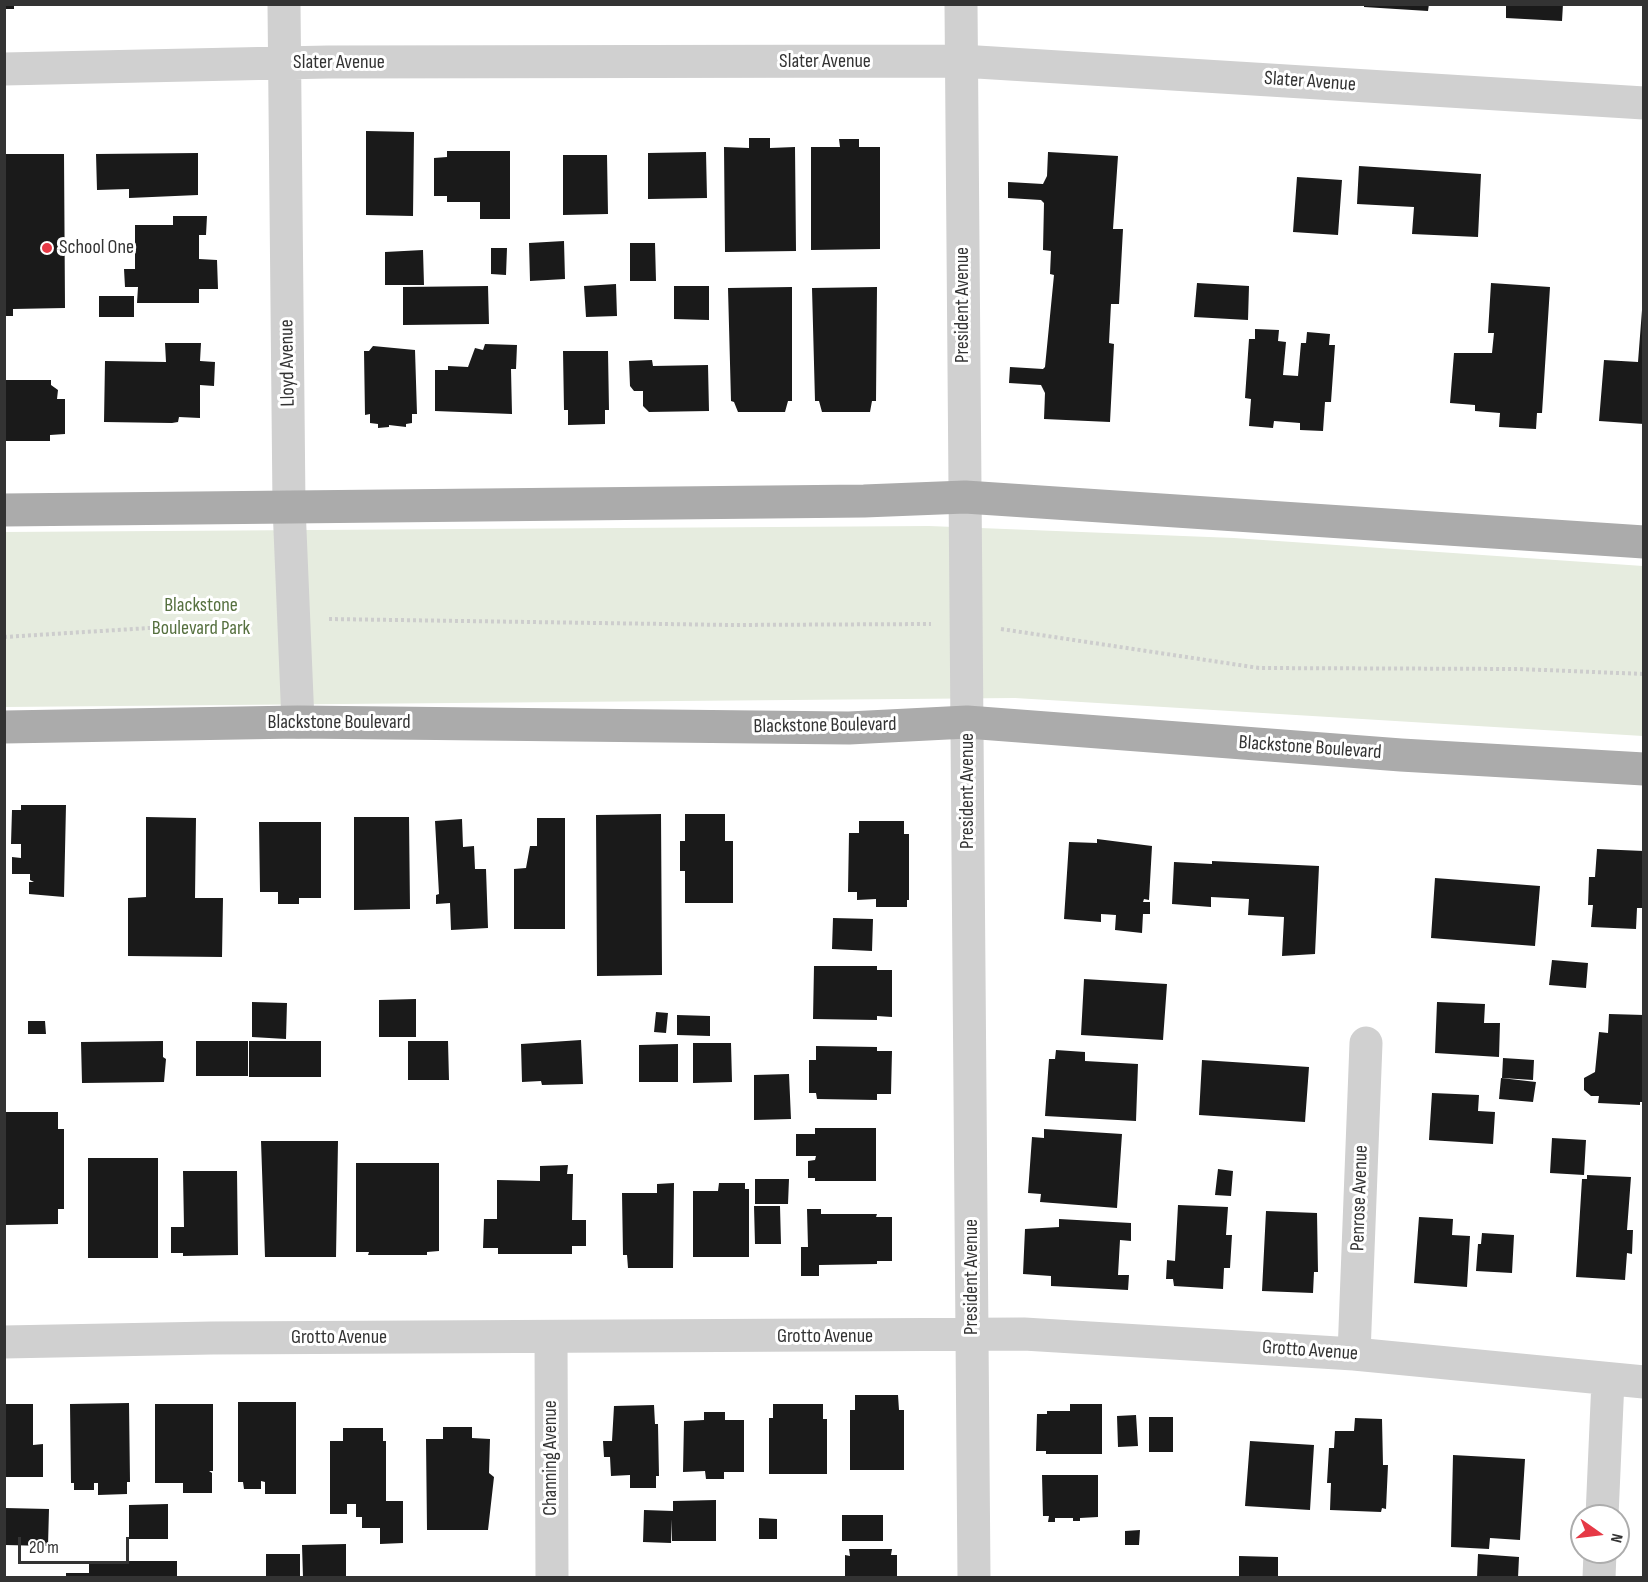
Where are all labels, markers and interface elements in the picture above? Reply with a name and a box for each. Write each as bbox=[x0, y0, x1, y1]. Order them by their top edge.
street label: Slater Avenue bbox=[779, 50, 871, 74]
street label: Slater Avenue bbox=[293, 51, 385, 75]
street label: Slater Avenue bbox=[1263, 67, 1357, 97]
place label: School One bbox=[59, 236, 134, 260]
marker: School One bbox=[40, 241, 54, 255]
street label: President Avenue bbox=[951, 247, 975, 363]
street label: Lloyd Avenue bbox=[275, 319, 301, 407]
park label: Blackstone Boulevard Park bbox=[152, 594, 250, 641]
street label: Blackstone Boulevard bbox=[268, 711, 410, 735]
street label: Blackstone Boulevard bbox=[753, 713, 897, 739]
street label: Blackstone Boulevard bbox=[1238, 731, 1382, 765]
street label: President Avenue bbox=[956, 733, 980, 849]
street label: Penrose Avenue bbox=[1346, 1145, 1374, 1251]
street label: President Avenue bbox=[960, 1219, 984, 1335]
street label: Grotto Avenue bbox=[777, 1325, 873, 1349]
street label: Grotto Avenue bbox=[291, 1326, 387, 1350]
street label: Grotto Avenue bbox=[1261, 1336, 1359, 1366]
street label: Channing Avenue bbox=[539, 1400, 563, 1516]
north arrow bbox=[1570, 1504, 1630, 1564]
scale bar bbox=[21, 1525, 132, 1563]
text: N bbox=[1606, 1532, 1626, 1544]
text: 20 m bbox=[29, 1537, 59, 1558]

